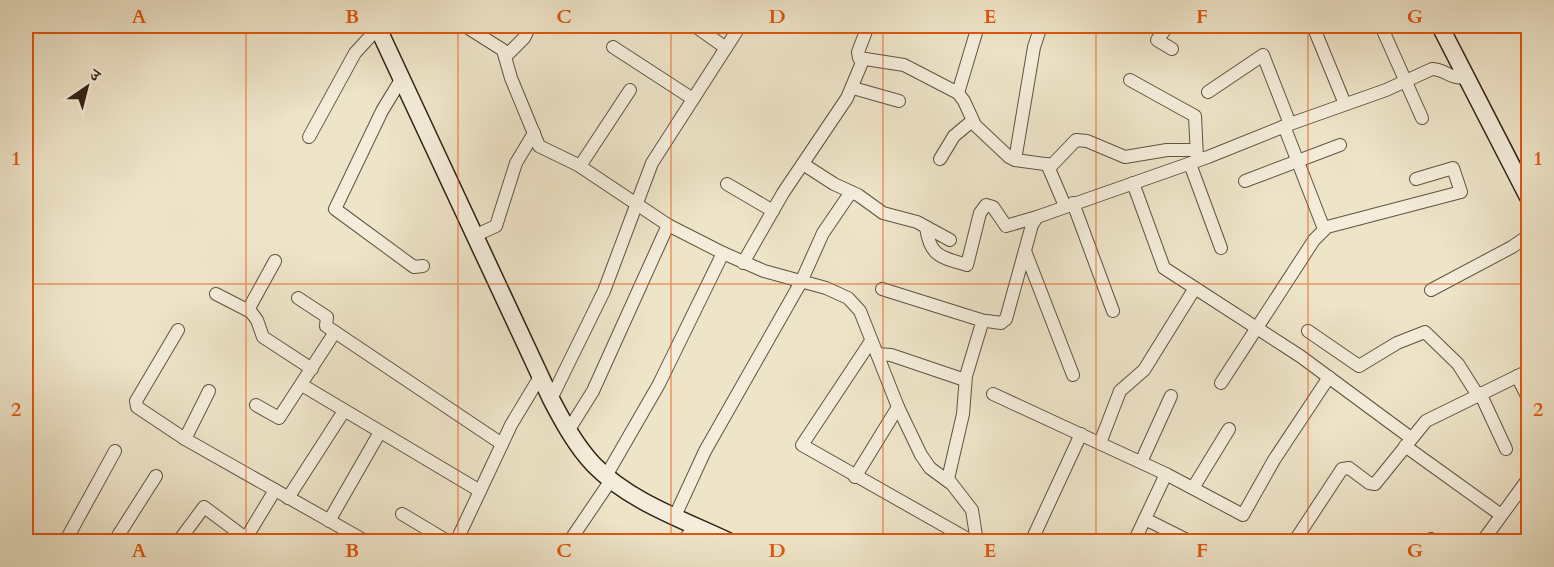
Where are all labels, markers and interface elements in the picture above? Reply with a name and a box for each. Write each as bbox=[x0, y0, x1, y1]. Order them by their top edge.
text: A bbox=[131, 3, 147, 30]
text: B bbox=[345, 3, 359, 30]
text: C bbox=[556, 3, 572, 30]
text: D bbox=[768, 3, 786, 30]
text: E bbox=[984, 3, 996, 30]
text: F bbox=[1196, 3, 1208, 30]
text: G bbox=[1407, 3, 1423, 30]
north arrow bbox=[57, 57, 117, 117]
text: उ bbox=[85, 64, 106, 88]
text: 1 bbox=[11, 145, 21, 172]
text: 1 bbox=[1533, 145, 1543, 172]
text: 2 bbox=[11, 396, 21, 423]
text: 2 bbox=[1533, 396, 1543, 423]
text: A bbox=[131, 537, 147, 564]
text: B bbox=[345, 537, 359, 564]
text: C bbox=[556, 537, 572, 564]
text: D bbox=[768, 537, 786, 564]
text: E bbox=[984, 537, 996, 564]
text: F bbox=[1196, 537, 1208, 564]
text: G bbox=[1407, 537, 1423, 564]

